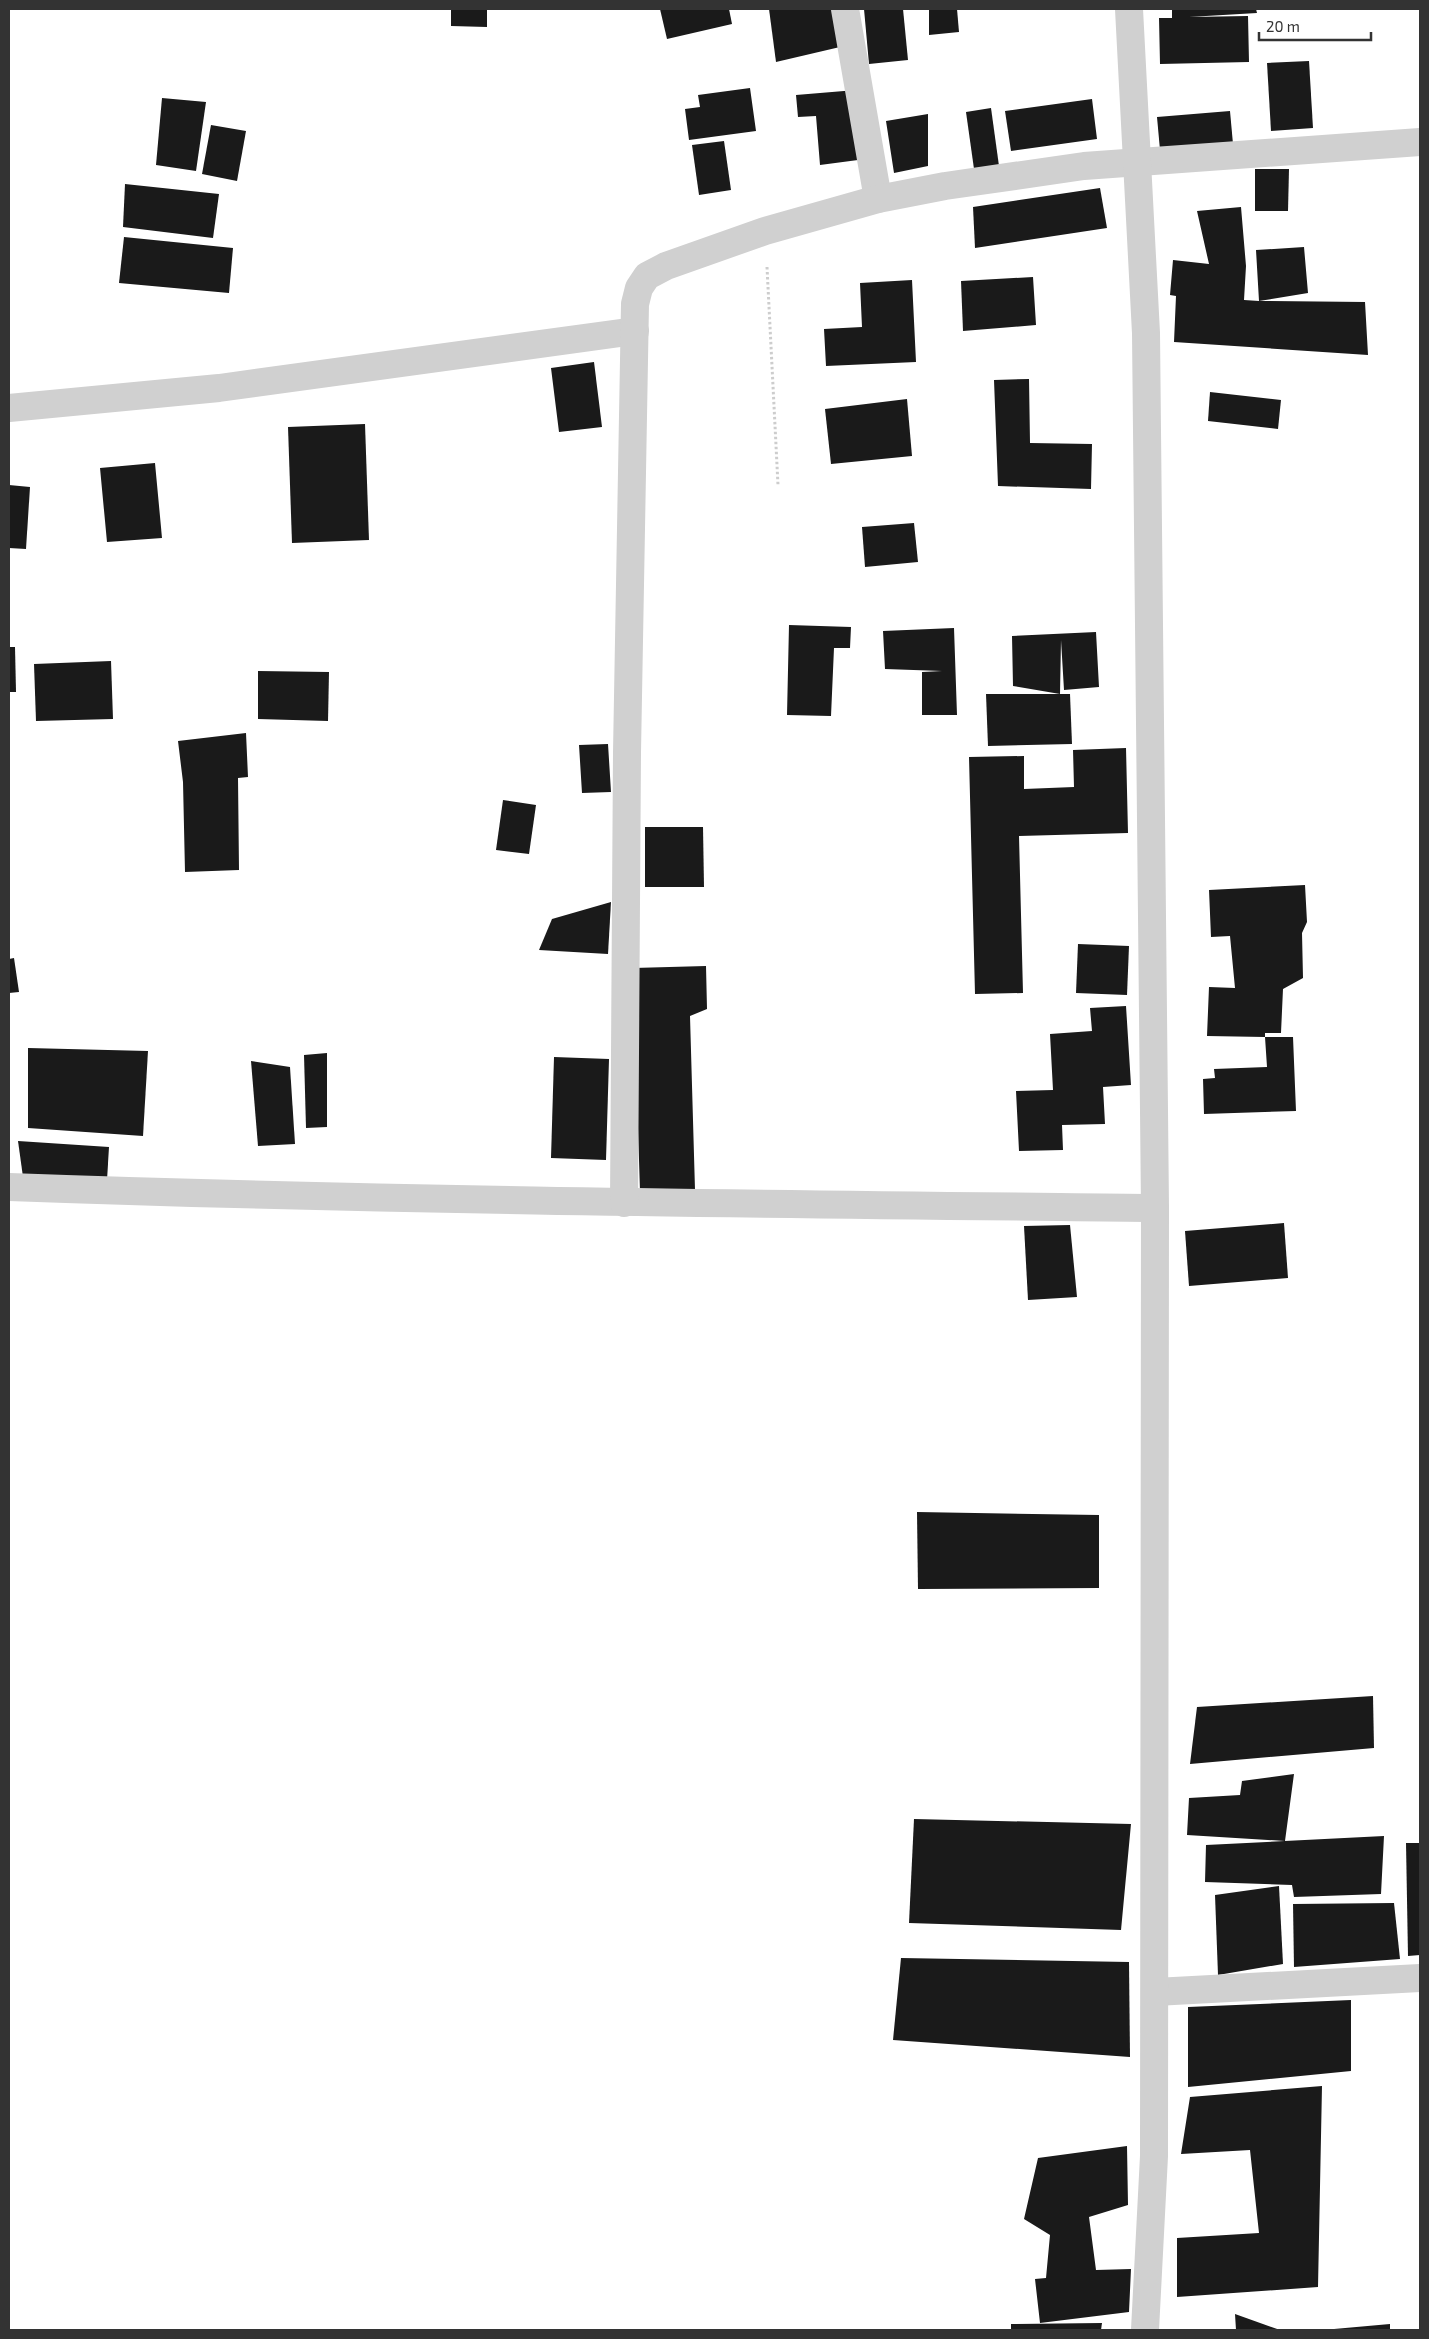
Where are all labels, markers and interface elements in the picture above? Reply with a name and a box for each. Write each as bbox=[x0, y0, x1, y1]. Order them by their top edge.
scale bar bbox=[1259, 10, 1372, 42]
text: 20 m bbox=[1266, 17, 1300, 35]

